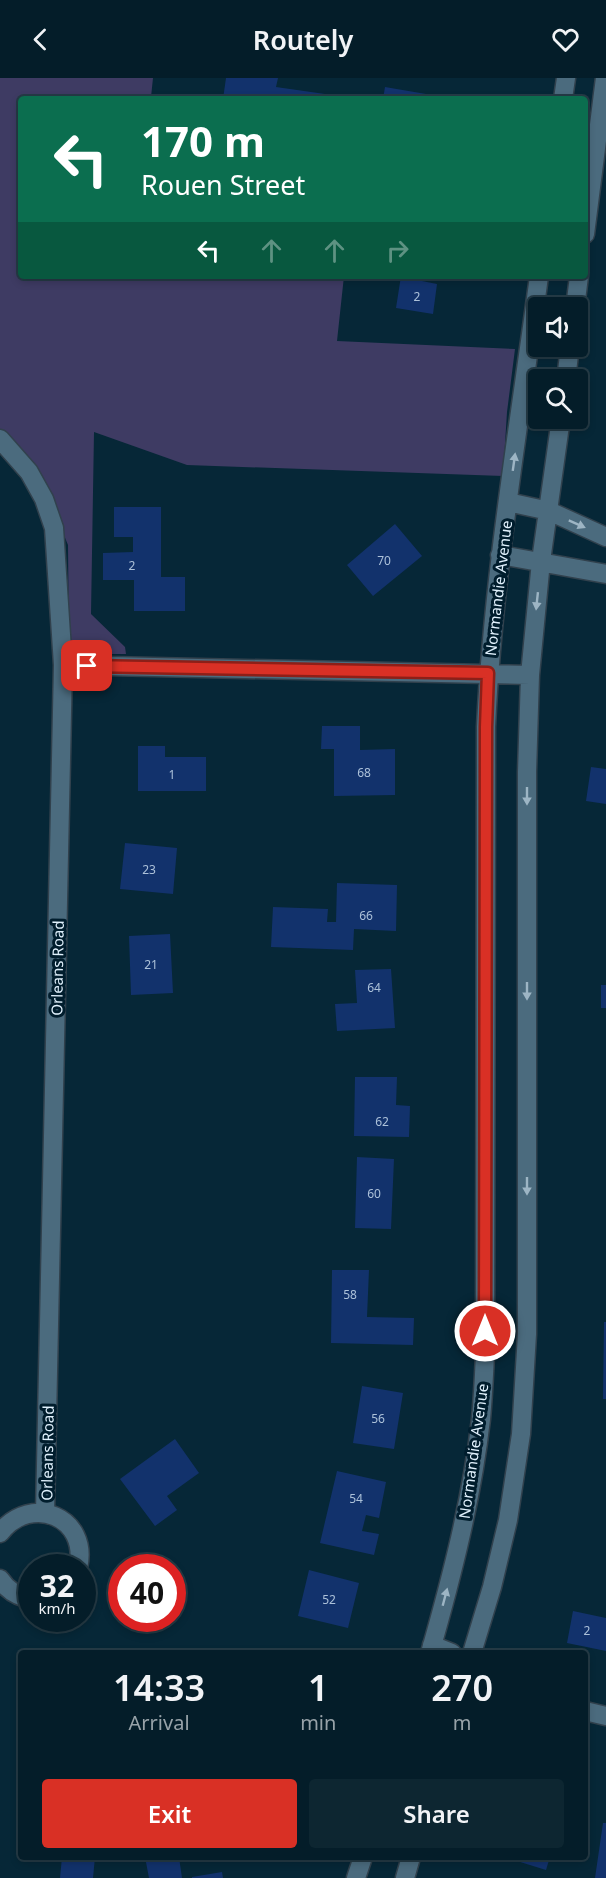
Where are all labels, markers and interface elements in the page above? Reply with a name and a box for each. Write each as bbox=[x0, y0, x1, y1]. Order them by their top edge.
text: Routely bbox=[253, 21, 353, 58]
icon: back bbox=[24, 23, 57, 56]
icon: heart bbox=[549, 23, 582, 56]
text: 170 m bbox=[141, 112, 265, 169]
icon: left bbox=[42, 120, 120, 198]
text: Rouen Street bbox=[141, 166, 305, 203]
icon: left bbox=[192, 234, 225, 267]
icon: ahead bbox=[255, 234, 288, 267]
icon: ahead bbox=[318, 234, 351, 267]
icon: right bbox=[381, 234, 414, 267]
house number: 2 bbox=[414, 288, 421, 305]
map controls bbox=[528, 297, 588, 429]
button: sound bbox=[528, 297, 588, 357]
button: search bbox=[528, 369, 588, 429]
one-way arrow bbox=[509, 452, 518, 471]
street label: Normandie Avenue bbox=[480, 519, 516, 657]
one-way arrow bbox=[569, 519, 586, 528]
house number: 70 bbox=[377, 552, 391, 569]
house number: 2 bbox=[129, 557, 136, 574]
one-way arrow bbox=[532, 592, 542, 611]
pin bbox=[61, 640, 112, 691]
icon: arrive bbox=[70, 649, 103, 682]
house number: 68 bbox=[357, 764, 371, 781]
house number: 1 bbox=[169, 766, 175, 783]
one-way arrow bbox=[522, 787, 532, 806]
house number: 23 bbox=[142, 861, 156, 878]
house number: 66 bbox=[359, 907, 373, 924]
street label: Orleans Road bbox=[46, 920, 68, 1016]
house number: 21 bbox=[144, 956, 158, 973]
house number: 64 bbox=[367, 979, 381, 996]
one-way arrow bbox=[522, 982, 532, 1001]
house number: 62 bbox=[375, 1113, 389, 1130]
one-way arrow bbox=[522, 1177, 532, 1196]
house number: 60 bbox=[367, 1185, 381, 1202]
house number: 58 bbox=[343, 1286, 357, 1303]
position arrow bbox=[453, 1299, 517, 1363]
street label: Normandie Avenue bbox=[454, 1382, 492, 1520]
street label: Orleans Road bbox=[36, 1405, 58, 1501]
house number: 56 bbox=[371, 1410, 385, 1427]
house number: 54 bbox=[349, 1490, 363, 1507]
speed limit sign: 40 bbox=[108, 1554, 186, 1632]
text: 32 bbox=[40, 1565, 74, 1606]
one-way arrow bbox=[441, 1588, 450, 1606]
house number: 52 bbox=[322, 1591, 336, 1608]
text: km/h bbox=[39, 1598, 75, 1618]
house number: 2 bbox=[584, 1622, 591, 1639]
text: 14:33 bbox=[113, 1663, 205, 1712]
text: 1 bbox=[308, 1663, 329, 1712]
text: 270 bbox=[431, 1663, 493, 1712]
text: Arrival bbox=[129, 1709, 190, 1736]
text: min bbox=[300, 1709, 336, 1736]
text: m bbox=[453, 1709, 472, 1736]
button: Exit bbox=[42, 1779, 297, 1848]
button: Share bbox=[309, 1779, 564, 1848]

